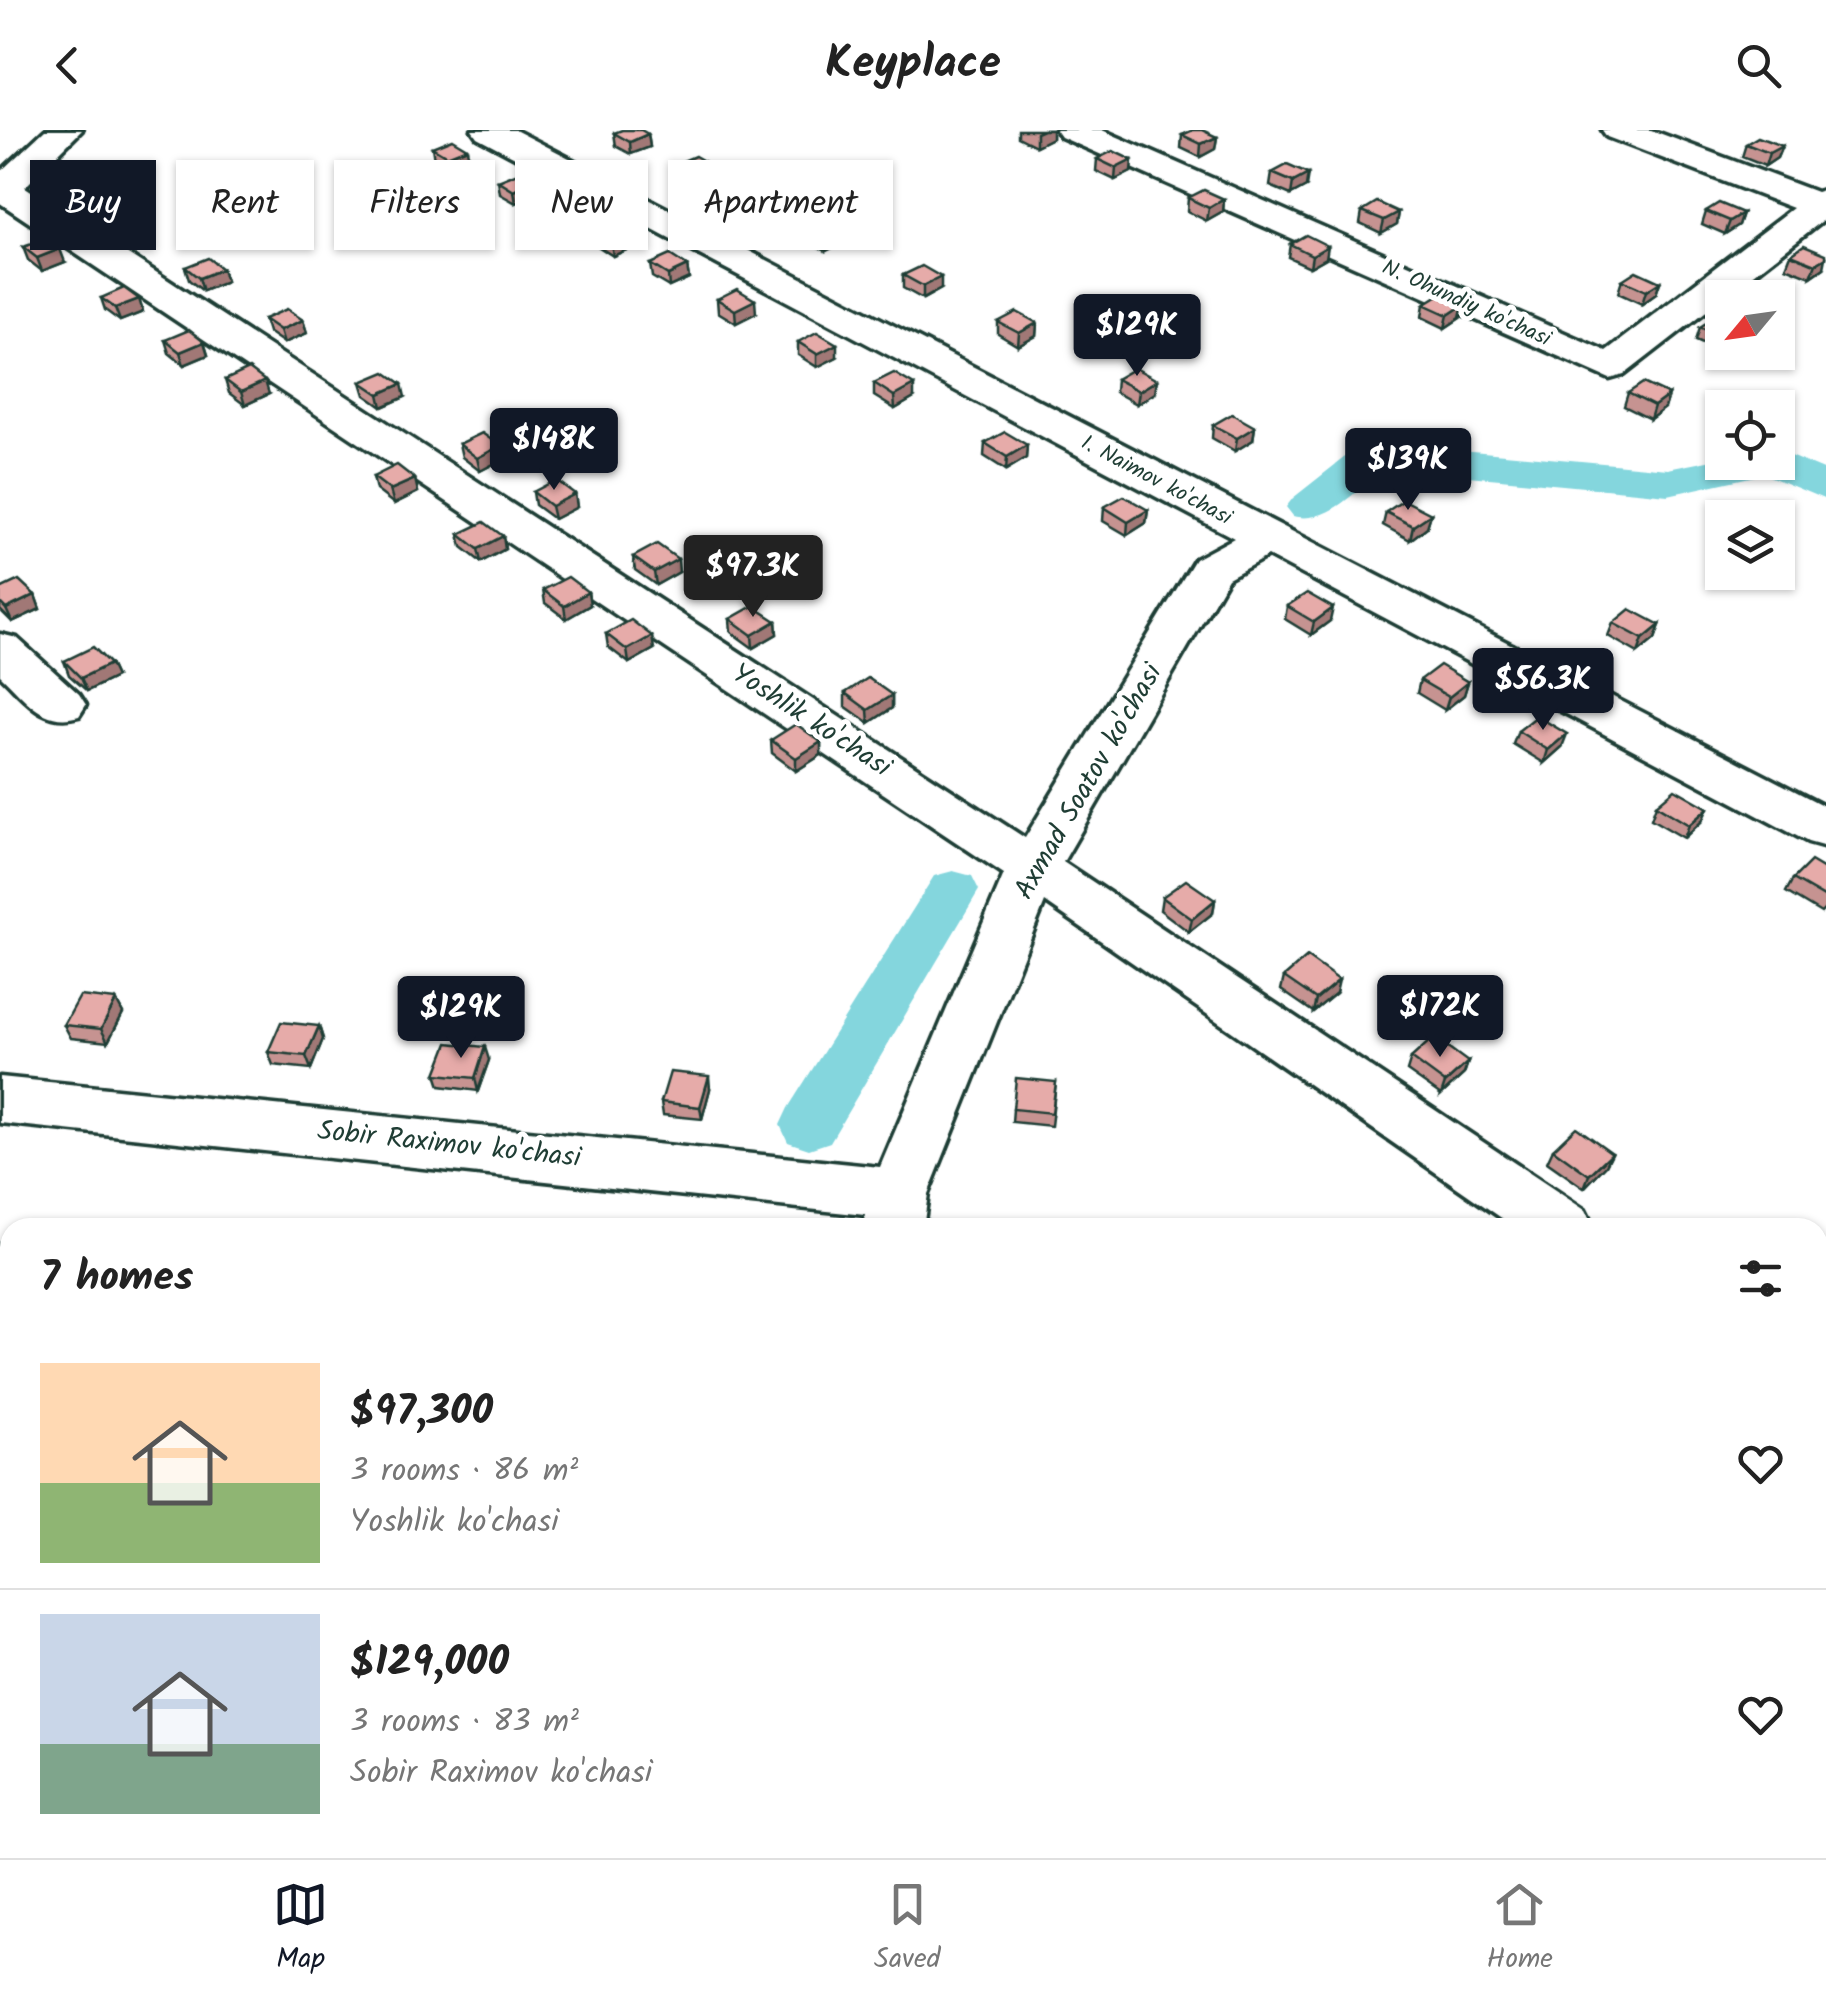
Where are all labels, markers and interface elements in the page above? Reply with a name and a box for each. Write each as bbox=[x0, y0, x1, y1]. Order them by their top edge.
text: Keyplace bbox=[825, 29, 1001, 101]
icon: back bbox=[40, 38, 95, 93]
icon: search bbox=[1731, 38, 1786, 93]
chip: Buy bbox=[30, 160, 156, 250]
chip: Rent bbox=[176, 160, 314, 250]
chip: Filters bbox=[334, 160, 495, 250]
chip: New bbox=[515, 160, 648, 250]
chip: Apartment bbox=[668, 160, 893, 250]
street label: N. Ohundiy ko'chasi bbox=[1376, 251, 1557, 357]
north arrow bbox=[1705, 280, 1795, 370]
map controls bbox=[1705, 280, 1795, 590]
pin: $129K bbox=[1067, 294, 1207, 379]
text: $129K bbox=[1096, 301, 1178, 352]
button: locate bbox=[1705, 390, 1795, 480]
pin: $148K bbox=[484, 408, 624, 493]
text: $148K bbox=[512, 415, 596, 466]
street label: I. Naimov ko'chasi bbox=[1074, 426, 1239, 536]
pin: $139K bbox=[1338, 428, 1478, 513]
text: $139K bbox=[1367, 435, 1449, 486]
button: layers bbox=[1705, 500, 1795, 590]
pin: $97.3K bbox=[672, 535, 834, 620]
text: $97.3K bbox=[706, 542, 800, 593]
pin: $56.3K bbox=[1462, 648, 1624, 733]
street label: Yoshlik ko'chasi bbox=[722, 652, 901, 790]
street label: Axmad Soatov ko'chasi bbox=[1003, 654, 1176, 908]
text: $56.3K bbox=[1495, 655, 1591, 706]
pin: $172K bbox=[1370, 975, 1510, 1060]
pin: $129K bbox=[391, 976, 531, 1061]
text: $172K bbox=[1399, 982, 1481, 1033]
text: $129K bbox=[420, 983, 502, 1034]
street label: Sobir Raximov ko'chasi bbox=[315, 1109, 584, 1181]
text: 7 homes bbox=[40, 1245, 193, 1312]
icon: filters bbox=[1733, 1251, 1788, 1306]
text: $97,300 bbox=[350, 1379, 493, 1446]
icon: home bbox=[120, 1403, 240, 1523]
icon: heart bbox=[1733, 1436, 1788, 1491]
text: 3 rooms · 86 m² bbox=[350, 1446, 578, 1497]
text: Yoshlik ko'chasi bbox=[350, 1497, 559, 1548]
text: $129,000 bbox=[350, 1630, 509, 1697]
icon: home bbox=[120, 1654, 240, 1774]
icon: heart bbox=[1733, 1687, 1788, 1742]
text: 3 rooms · 83 m² bbox=[350, 1697, 579, 1748]
text: Sobir Raximov ko'chasi bbox=[350, 1748, 652, 1799]
tab: Map bbox=[273, 1877, 328, 1982]
tab: Saved bbox=[874, 1877, 941, 1982]
tab: Home bbox=[1487, 1877, 1553, 1982]

